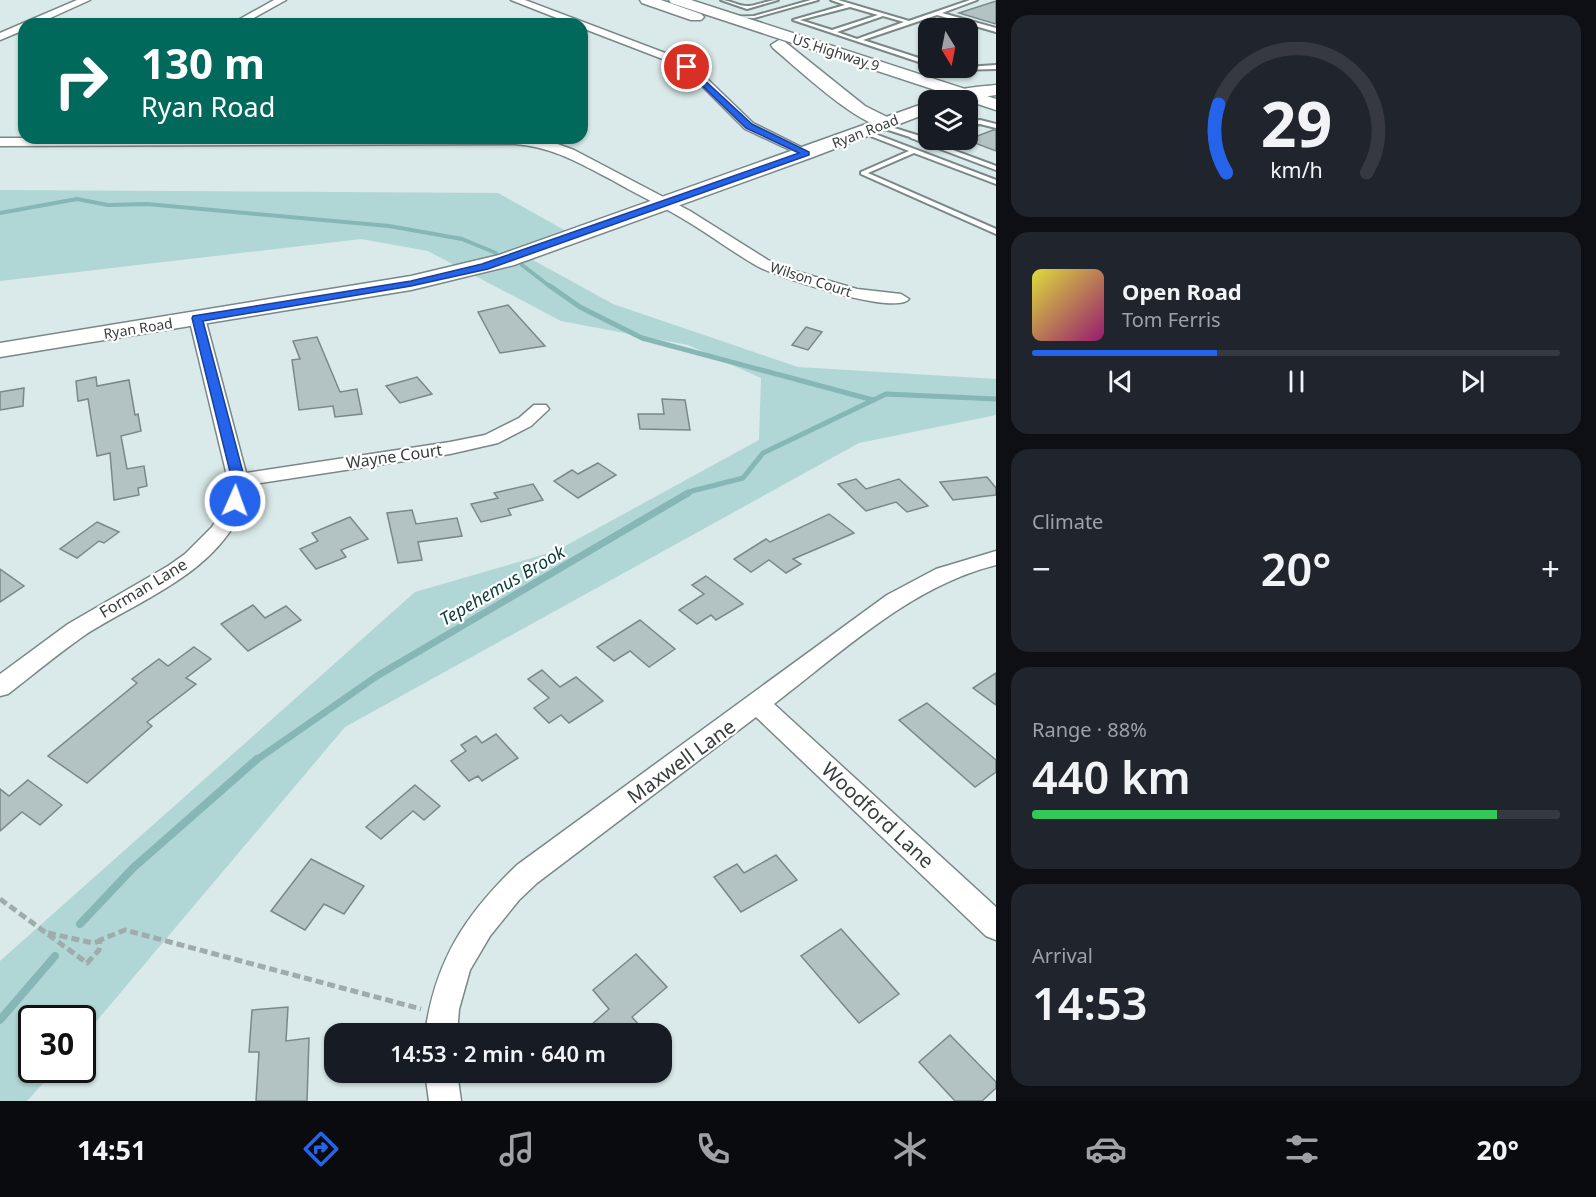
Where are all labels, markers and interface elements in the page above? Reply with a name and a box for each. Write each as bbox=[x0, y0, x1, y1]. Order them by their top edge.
north arrow bbox=[918, 18, 978, 78]
map controls bbox=[918, 18, 978, 150]
street label: US Highway 9 bbox=[790, 29, 882, 75]
text: 130 m bbox=[141, 34, 265, 91]
pin bbox=[661, 41, 712, 92]
icon: right bbox=[42, 42, 120, 120]
icon: arrive bbox=[670, 50, 703, 83]
text: 29 bbox=[1260, 80, 1332, 165]
text: Ryan Road bbox=[141, 88, 275, 125]
button: layers bbox=[918, 90, 978, 150]
street label: Ryan Road bbox=[829, 110, 901, 152]
text: km/h bbox=[1270, 155, 1322, 184]
street label: Wilson Court bbox=[768, 257, 854, 301]
text: Open Road bbox=[1122, 276, 1242, 306]
text: Tom Ferris bbox=[1122, 306, 1221, 333]
street label: Ryan Road bbox=[102, 313, 174, 343]
icon: previous bbox=[1104, 365, 1137, 398]
icon: pause bbox=[1280, 365, 1313, 398]
icon: next bbox=[1456, 365, 1489, 398]
street label: Wayne Court bbox=[345, 438, 444, 474]
position arrow bbox=[203, 469, 267, 533]
text: Climate bbox=[1032, 508, 1103, 535]
text: 20° bbox=[1261, 538, 1331, 599]
water label: Tepehemus Brook bbox=[435, 539, 570, 631]
text: − bbox=[1032, 546, 1051, 591]
text: + bbox=[1541, 546, 1560, 591]
street label: Forman Lane bbox=[95, 553, 191, 623]
street label: Maxwell Lane bbox=[621, 713, 741, 809]
text: Range · 88% bbox=[1032, 716, 1147, 743]
text: 440 km bbox=[1032, 746, 1191, 807]
street label: Woodford Lane bbox=[816, 756, 940, 874]
text: Arrival bbox=[1032, 942, 1093, 969]
text: 14:53 bbox=[1032, 972, 1147, 1033]
speed limit sign: 30 bbox=[18, 1005, 96, 1083]
text: 14:53 · 2 min · 640 m bbox=[390, 1038, 606, 1068]
icon: directions bbox=[300, 1128, 342, 1170]
icon: music bbox=[496, 1128, 538, 1170]
icon: phone bbox=[692, 1128, 734, 1170]
icon: climate bbox=[889, 1128, 931, 1170]
icon: car bbox=[1085, 1128, 1127, 1170]
icon: filters bbox=[1281, 1128, 1323, 1170]
text: 14:51 bbox=[77, 1131, 146, 1168]
text: 20° bbox=[1477, 1131, 1519, 1168]

